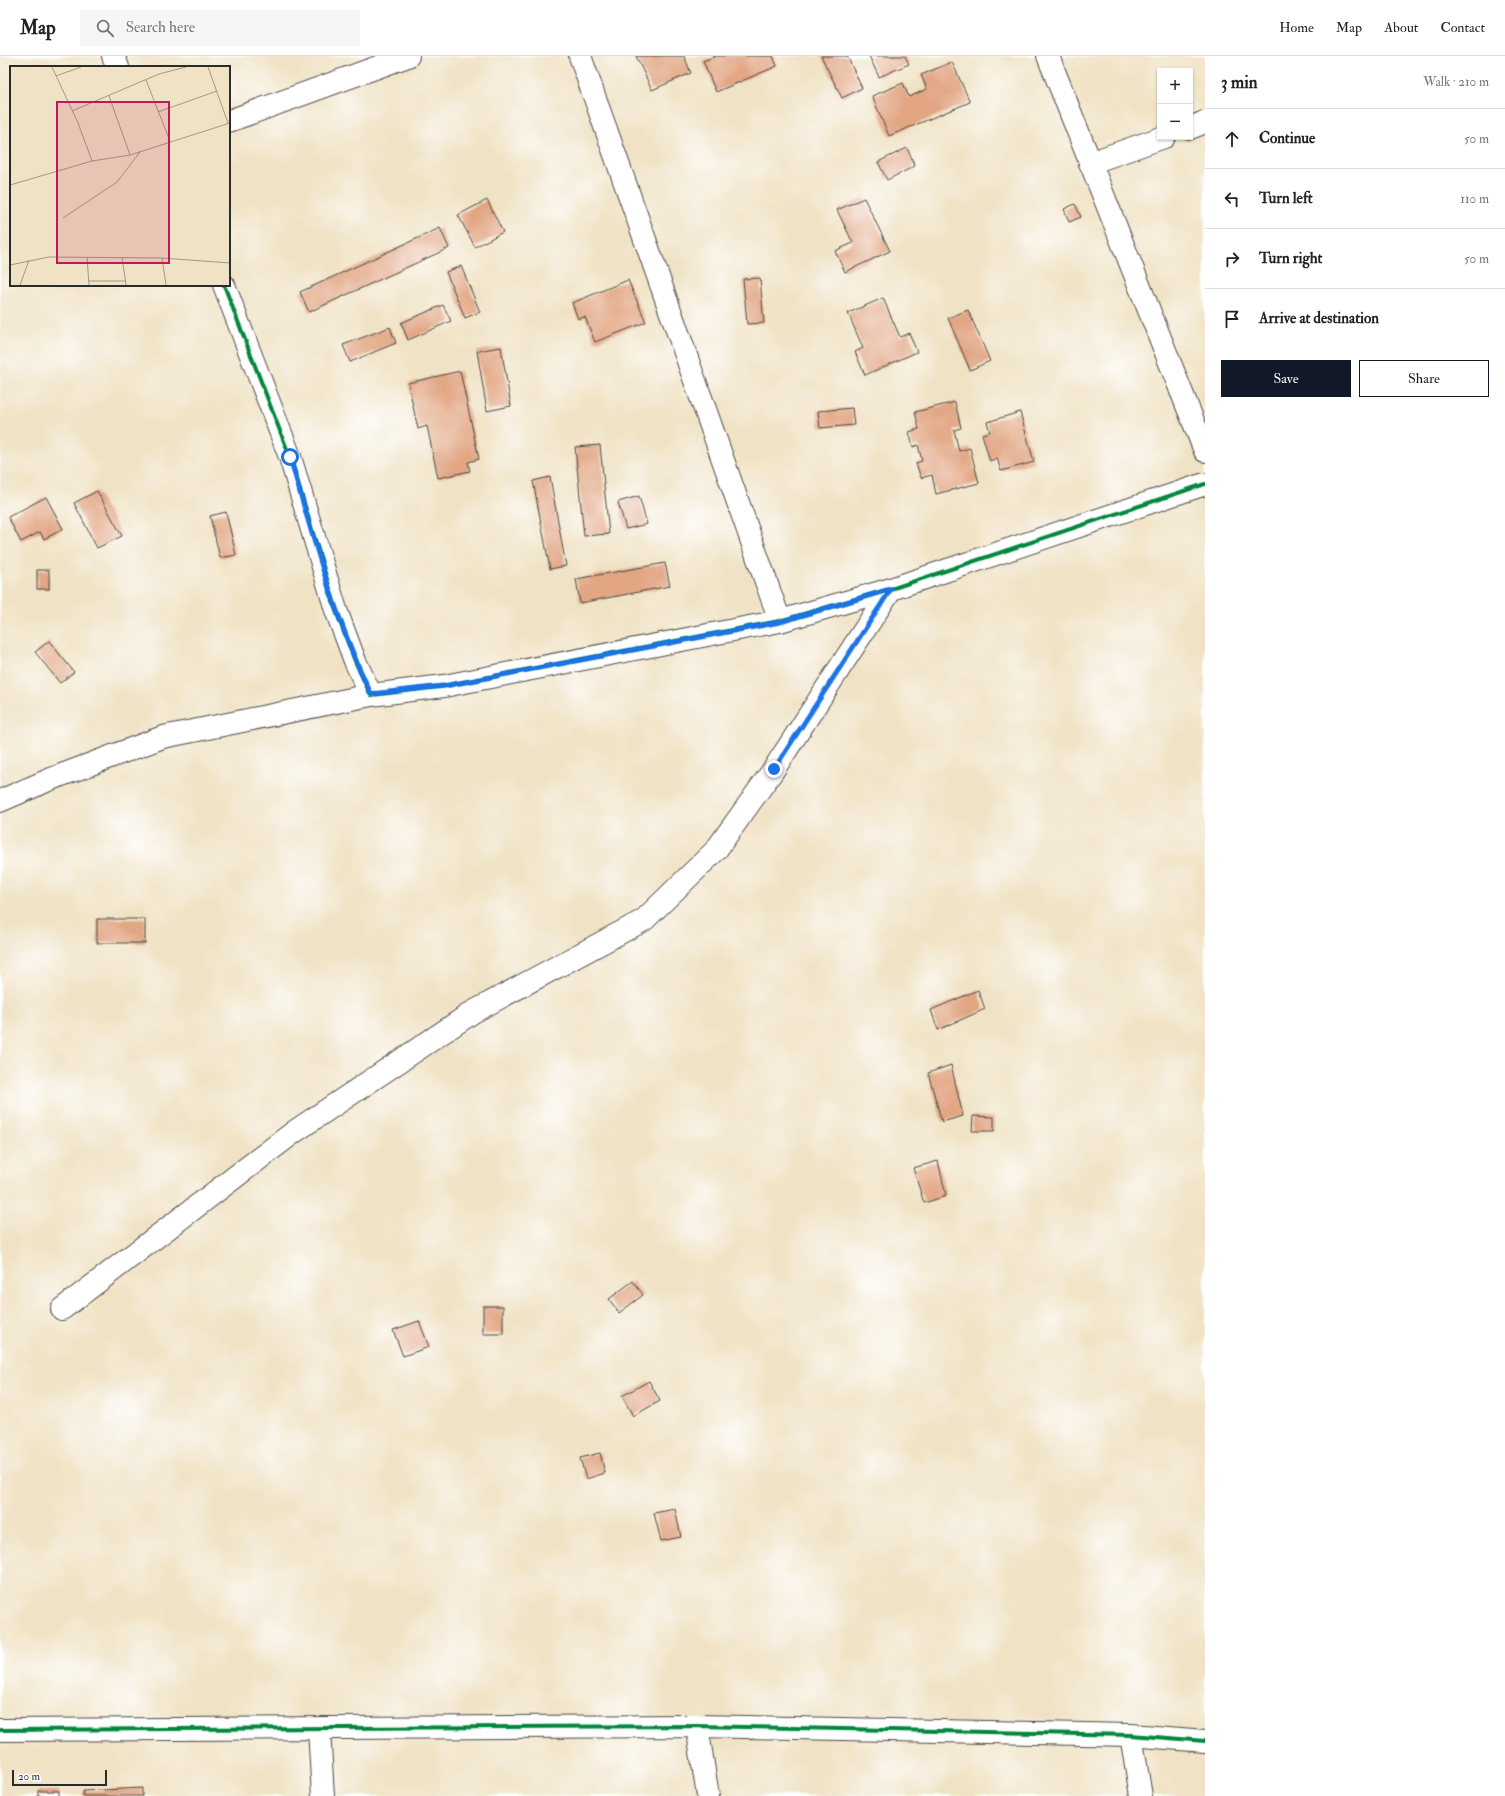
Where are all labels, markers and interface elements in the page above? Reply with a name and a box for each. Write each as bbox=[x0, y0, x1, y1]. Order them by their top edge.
search box bbox=[80, 10, 360, 46]
text: Map bbox=[20, 16, 56, 40]
icon: search bbox=[94, 17, 116, 39]
text: Search here bbox=[126, 18, 195, 37]
text: Home bbox=[1279, 19, 1314, 36]
text: Map bbox=[1336, 19, 1362, 36]
text: About bbox=[1384, 19, 1418, 36]
text: Contact bbox=[1440, 19, 1485, 36]
inset map bbox=[10, 66, 230, 286]
map controls bbox=[1157, 68, 1193, 140]
button: + bbox=[1157, 68, 1193, 104]
text: 3 min bbox=[1221, 72, 1258, 93]
text: Walk · 210 m bbox=[1423, 74, 1489, 90]
button: − bbox=[1157, 104, 1193, 140]
icon: ahead bbox=[1221, 128, 1243, 150]
text: Continue bbox=[1259, 129, 1315, 148]
text: 50 m bbox=[1464, 131, 1489, 147]
icon: left bbox=[1221, 188, 1243, 210]
text: Turn left bbox=[1259, 189, 1313, 208]
text: 110 m bbox=[1460, 191, 1489, 207]
icon: right bbox=[1221, 248, 1243, 270]
text: Turn right bbox=[1259, 249, 1322, 268]
text: 50 m bbox=[1464, 251, 1489, 267]
icon: arrive bbox=[1221, 308, 1243, 330]
text: Arrive at destination bbox=[1259, 309, 1379, 328]
button: Save bbox=[1221, 360, 1351, 397]
button: Share bbox=[1359, 360, 1489, 397]
route start bbox=[281, 448, 299, 466]
route end bbox=[765, 760, 783, 778]
scale bar bbox=[12, 1768, 107, 1787]
text: 20 m bbox=[18, 1770, 40, 1783]

